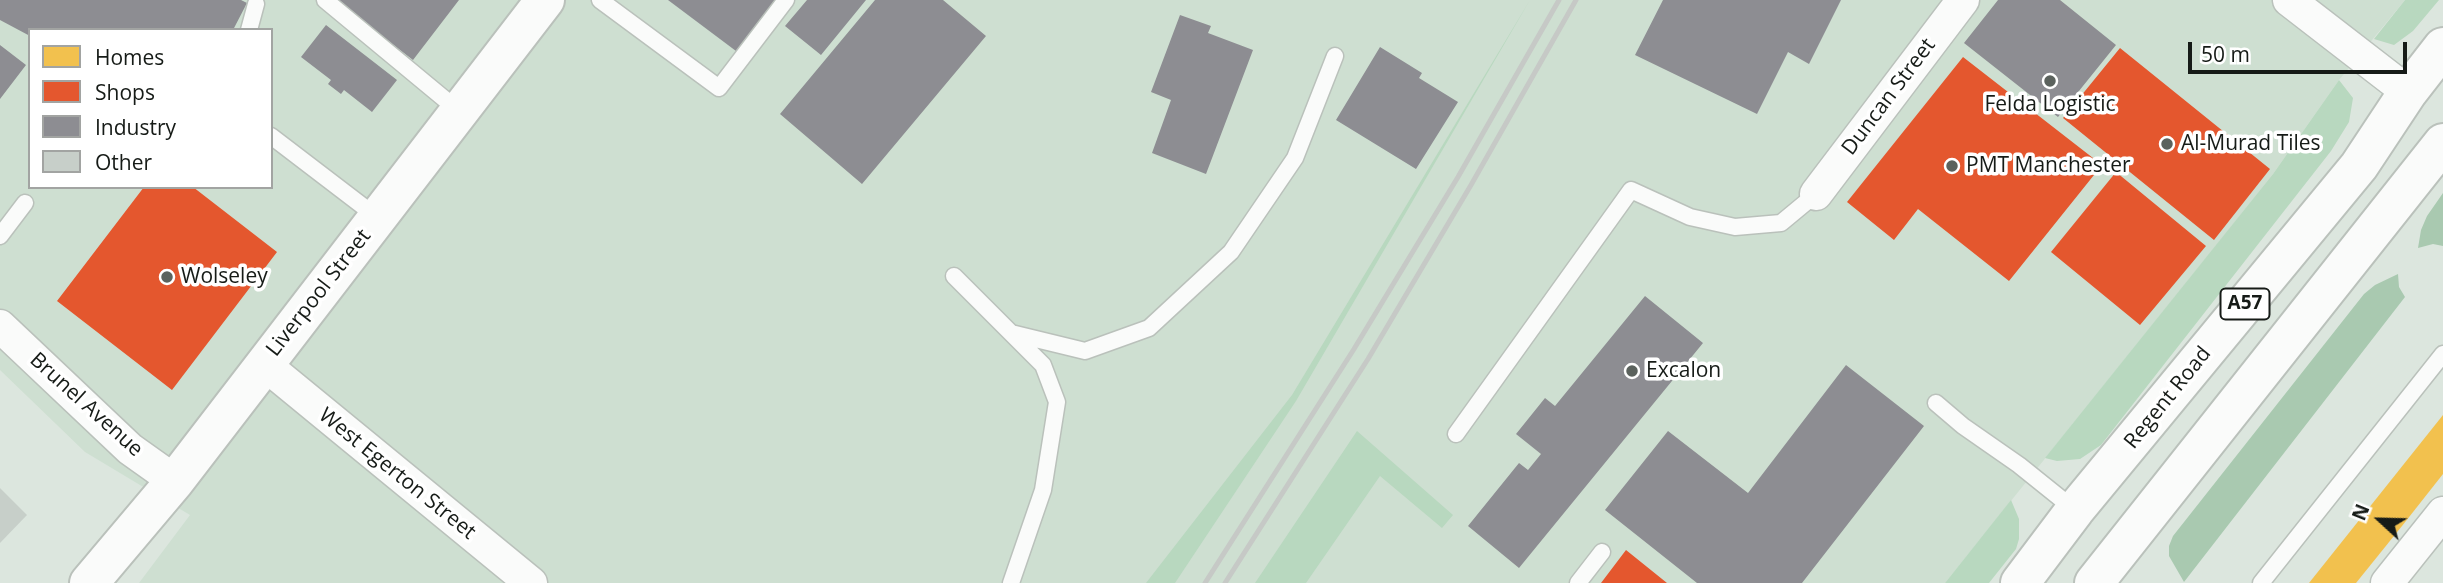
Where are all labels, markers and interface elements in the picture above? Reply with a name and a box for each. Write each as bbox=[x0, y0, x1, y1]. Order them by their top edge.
legend bbox=[28, 28, 273, 189]
scale bar bbox=[2191, 28, 2410, 72]
street label: Duncan Street bbox=[1837, 34, 1941, 160]
text: 50 m bbox=[2201, 40, 2250, 68]
text: Homes bbox=[95, 43, 164, 71]
marker: Felda Logistic bbox=[2042, 73, 2058, 89]
text: Shops bbox=[95, 78, 155, 106]
place label: Felda Logistic bbox=[1984, 92, 2116, 118]
text: Industry bbox=[95, 113, 176, 141]
place label: Al-Murad Tiles bbox=[2181, 131, 2321, 157]
marker: Al-Murad Tiles bbox=[2159, 136, 2175, 152]
text: Other bbox=[95, 148, 152, 176]
place label: PMT Manchester bbox=[1966, 153, 2131, 179]
marker: PMT Manchester bbox=[1944, 158, 1960, 174]
street label: Liverpool Street bbox=[261, 224, 377, 362]
place label: Wolseley bbox=[181, 264, 268, 290]
marker: Wolseley bbox=[159, 269, 175, 285]
road number: A57 bbox=[2220, 288, 2270, 320]
street label: Regent Road bbox=[2119, 342, 2217, 454]
street label: Brunel Avenue bbox=[24, 348, 148, 462]
place label: Excalon bbox=[1646, 358, 1721, 384]
marker: Excalon bbox=[1624, 363, 1640, 379]
street label: West Egerton Street bbox=[313, 403, 481, 545]
north arrow bbox=[2345, 485, 2415, 555]
text: N bbox=[2346, 500, 2375, 524]

